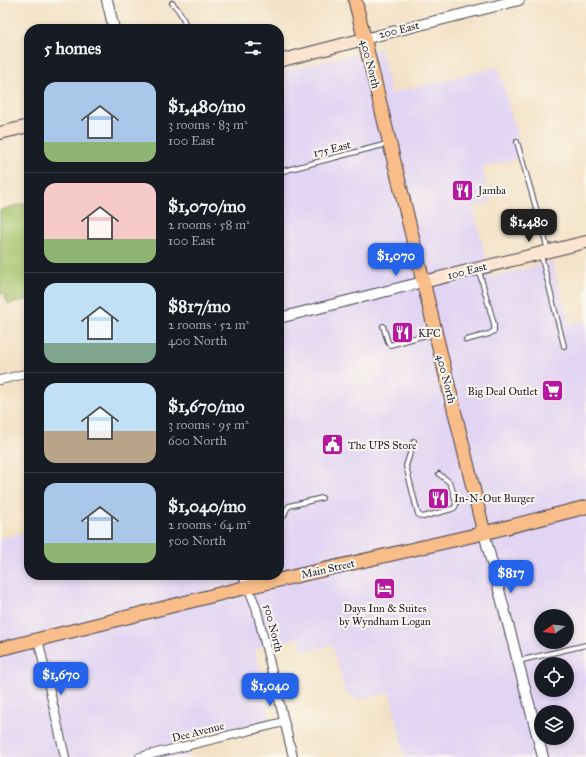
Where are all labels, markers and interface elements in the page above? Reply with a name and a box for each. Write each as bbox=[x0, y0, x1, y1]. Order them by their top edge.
street label: 200 East bbox=[378, 19, 421, 41]
icon: filters bbox=[242, 37, 264, 59]
text: 5 homes bbox=[44, 38, 101, 59]
street label: 400 North bbox=[358, 38, 382, 90]
text: $1,480/mo bbox=[168, 96, 246, 117]
icon: home bbox=[76, 98, 124, 146]
text: 3 rooms · 83 m² bbox=[168, 117, 248, 133]
text: 100 East bbox=[168, 133, 215, 149]
street label: 175 East bbox=[312, 138, 352, 160]
restaurant icon: Jamba bbox=[450, 177, 476, 203]
place label: Jamba bbox=[477, 184, 506, 198]
text: $1,070/mo bbox=[168, 196, 246, 217]
icon: home bbox=[76, 199, 124, 247]
pin: $1,480 bbox=[496, 209, 562, 243]
text: $1,480 bbox=[510, 214, 548, 230]
text: 2 rooms · 58 m² bbox=[168, 217, 250, 233]
text: 100 East bbox=[168, 233, 215, 249]
pin: $1,070 bbox=[363, 243, 429, 277]
text: $1,070 bbox=[377, 248, 415, 264]
street label: 100 East bbox=[446, 260, 488, 282]
text: $817/mo bbox=[168, 296, 230, 317]
icon: home bbox=[76, 299, 124, 347]
text: 2 rooms · 52 m² bbox=[168, 317, 249, 333]
restaurant icon: KFC bbox=[390, 320, 416, 346]
place label: KFC bbox=[418, 327, 441, 340]
text: 400 North bbox=[168, 333, 227, 349]
street label: 400 North bbox=[434, 353, 458, 405]
supermarket icon: Big Deal Outlet bbox=[540, 378, 566, 404]
place label: Big Deal Outlet bbox=[467, 385, 538, 398]
text: $1,670/mo bbox=[168, 396, 244, 417]
icon: home bbox=[76, 399, 124, 447]
text: 3 rooms · 95 m² bbox=[168, 417, 249, 433]
public building icon: The UPS Store bbox=[320, 432, 346, 458]
text: 600 North bbox=[168, 433, 227, 449]
place label: The UPS Store bbox=[348, 439, 417, 452]
restaurant icon: In-N-Out Burger bbox=[425, 485, 451, 511]
place label: In-N-Out Burger bbox=[454, 492, 536, 505]
text: $1,040/mo bbox=[168, 496, 246, 517]
icon: home bbox=[76, 499, 124, 547]
text: 2 rooms · 64 m² bbox=[168, 517, 251, 533]
text: 500 North bbox=[168, 533, 226, 549]
street label: Main Street bbox=[300, 556, 356, 581]
pin: $817 bbox=[487, 560, 535, 594]
text: $817 bbox=[498, 565, 524, 581]
hotel icon: Days Inn & Suites by Wyndham Logan bbox=[372, 575, 398, 601]
place label: Days Inn & Suites by Wyndham Logan bbox=[339, 602, 431, 628]
street label: 500 North bbox=[261, 603, 285, 653]
north arrow bbox=[534, 609, 574, 649]
map controls bbox=[534, 609, 574, 745]
button: locate bbox=[534, 657, 574, 697]
pin: $1,670 bbox=[28, 662, 94, 696]
text: $1,670 bbox=[42, 667, 80, 683]
pin: $1,040 bbox=[237, 673, 303, 707]
text: $1,040 bbox=[251, 678, 289, 694]
button: layers bbox=[534, 705, 574, 745]
street label: Dee Avenue bbox=[171, 719, 226, 745]

